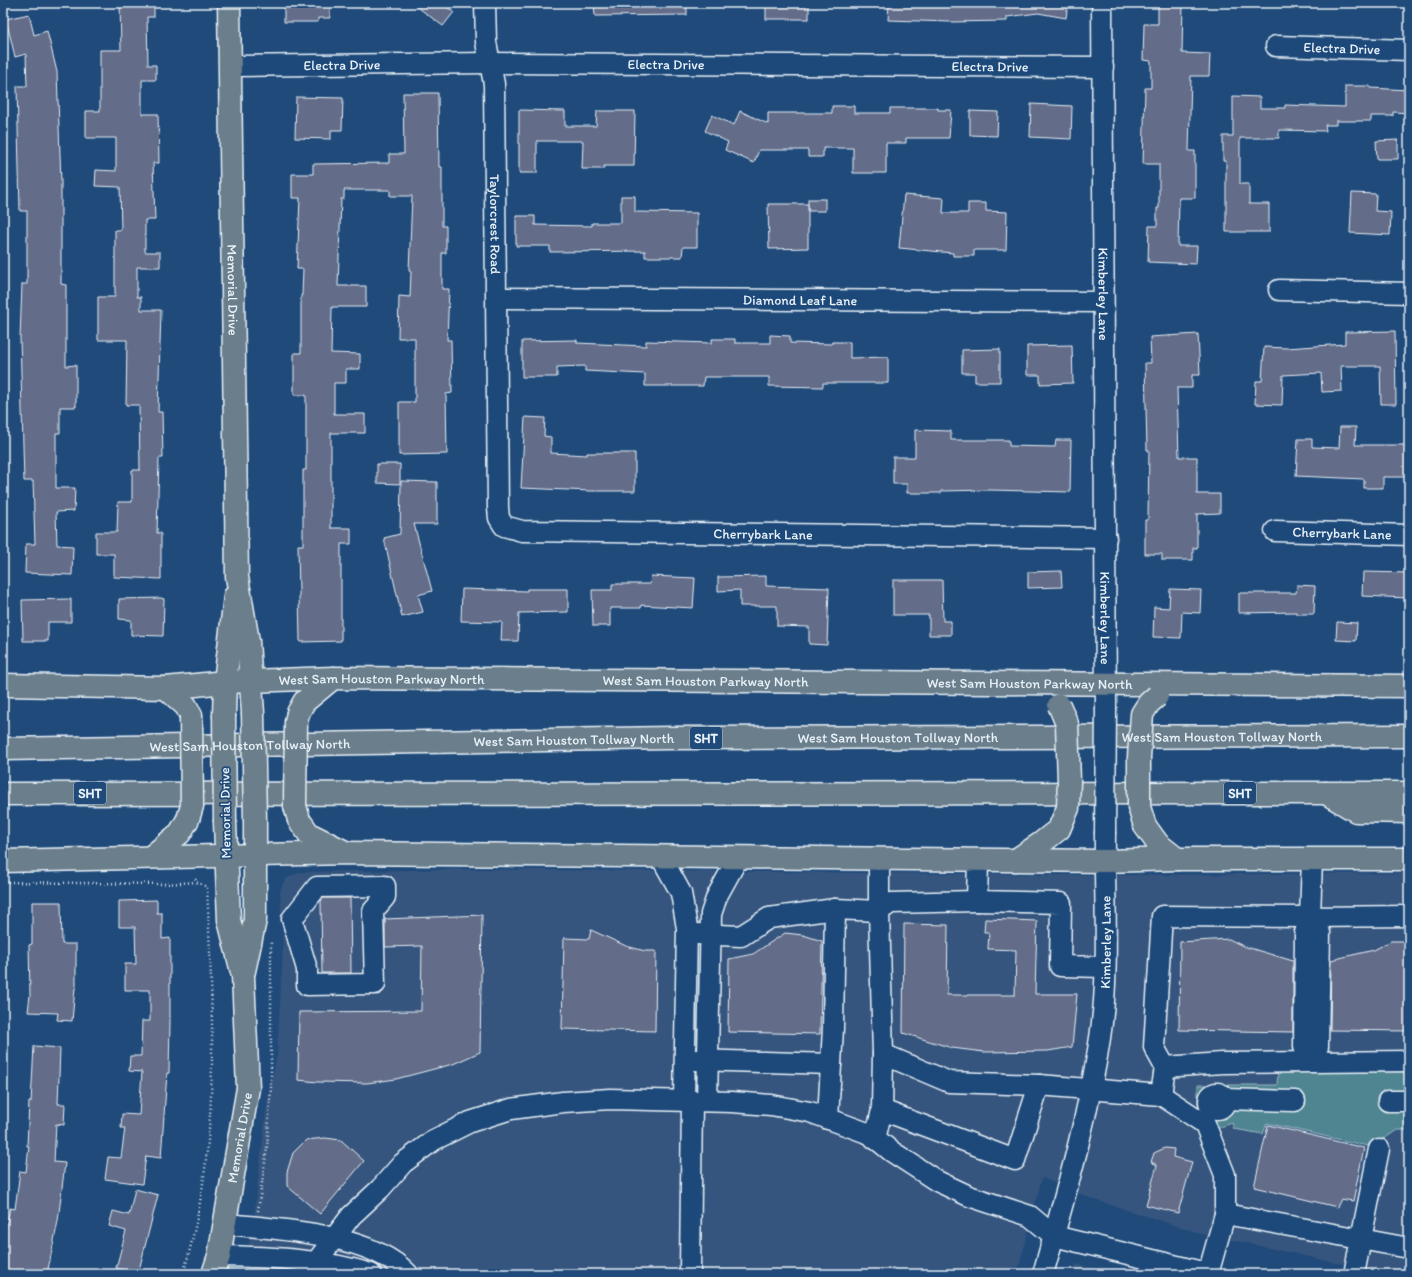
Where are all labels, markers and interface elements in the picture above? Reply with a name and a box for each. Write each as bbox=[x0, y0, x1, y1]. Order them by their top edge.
street label: Electra Drive bbox=[1303, 39, 1381, 58]
street label: Electra Drive bbox=[303, 56, 381, 74]
street label: Electra Drive bbox=[627, 56, 705, 73]
street label: Electra Drive bbox=[951, 58, 1029, 76]
street label: Taylorcrest Road bbox=[486, 174, 504, 275]
street label: Memorial Drive bbox=[223, 244, 242, 336]
street label: Kimberley Lane bbox=[1094, 247, 1112, 341]
street label: Diamond Leaf Lane bbox=[743, 292, 858, 309]
street label: Cherrybark Lane bbox=[1292, 524, 1392, 543]
street label: Cherrybark Lane bbox=[713, 525, 813, 543]
street label: Kimberley Lane bbox=[1096, 571, 1114, 665]
street label: West Sam Houston Parkway North bbox=[278, 670, 485, 689]
street label: West Sam Houston Parkway North bbox=[603, 672, 809, 691]
street label: West Sam Houston Parkway North bbox=[927, 674, 1133, 693]
road number: SHT bbox=[690, 727, 722, 749]
street label: West Sam Houston Tollway North bbox=[1121, 728, 1323, 746]
street label: West Sam Houston Tollway North bbox=[797, 729, 999, 747]
street label: West Sam Houston Tollway North bbox=[473, 730, 675, 750]
street label: West Sam Houston Tollway North bbox=[149, 735, 351, 756]
street label: Memorial Drive bbox=[216, 767, 235, 859]
road number: SHT bbox=[74, 782, 106, 804]
road number: SHT bbox=[1224, 782, 1256, 804]
street label: Kimberley Lane bbox=[1097, 895, 1115, 989]
street label: Memorial Drive bbox=[224, 1091, 256, 1184]

